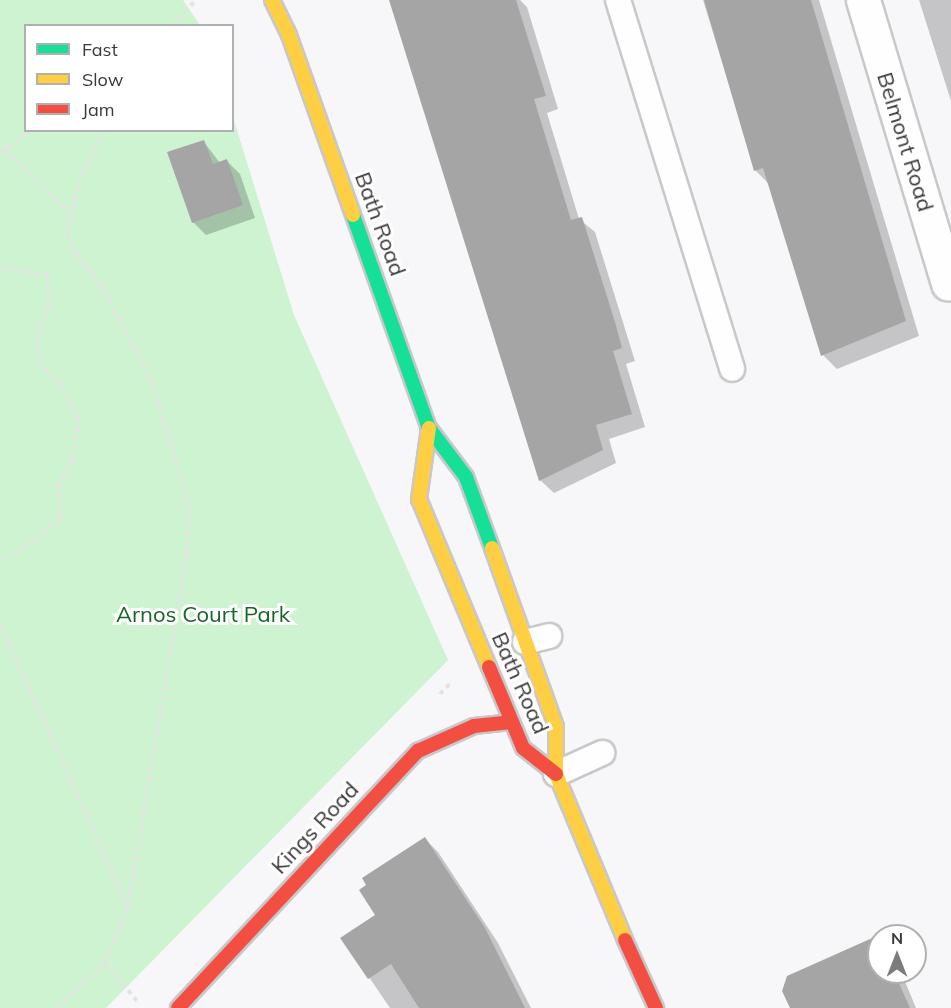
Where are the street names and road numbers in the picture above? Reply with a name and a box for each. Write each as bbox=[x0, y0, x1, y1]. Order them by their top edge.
street label: Belmont Road bbox=[871, 69, 939, 215]
street label: Bath Road bbox=[349, 169, 411, 279]
street label: Bath Road bbox=[486, 628, 554, 738]
street label: Kings Road bbox=[266, 777, 364, 879]

